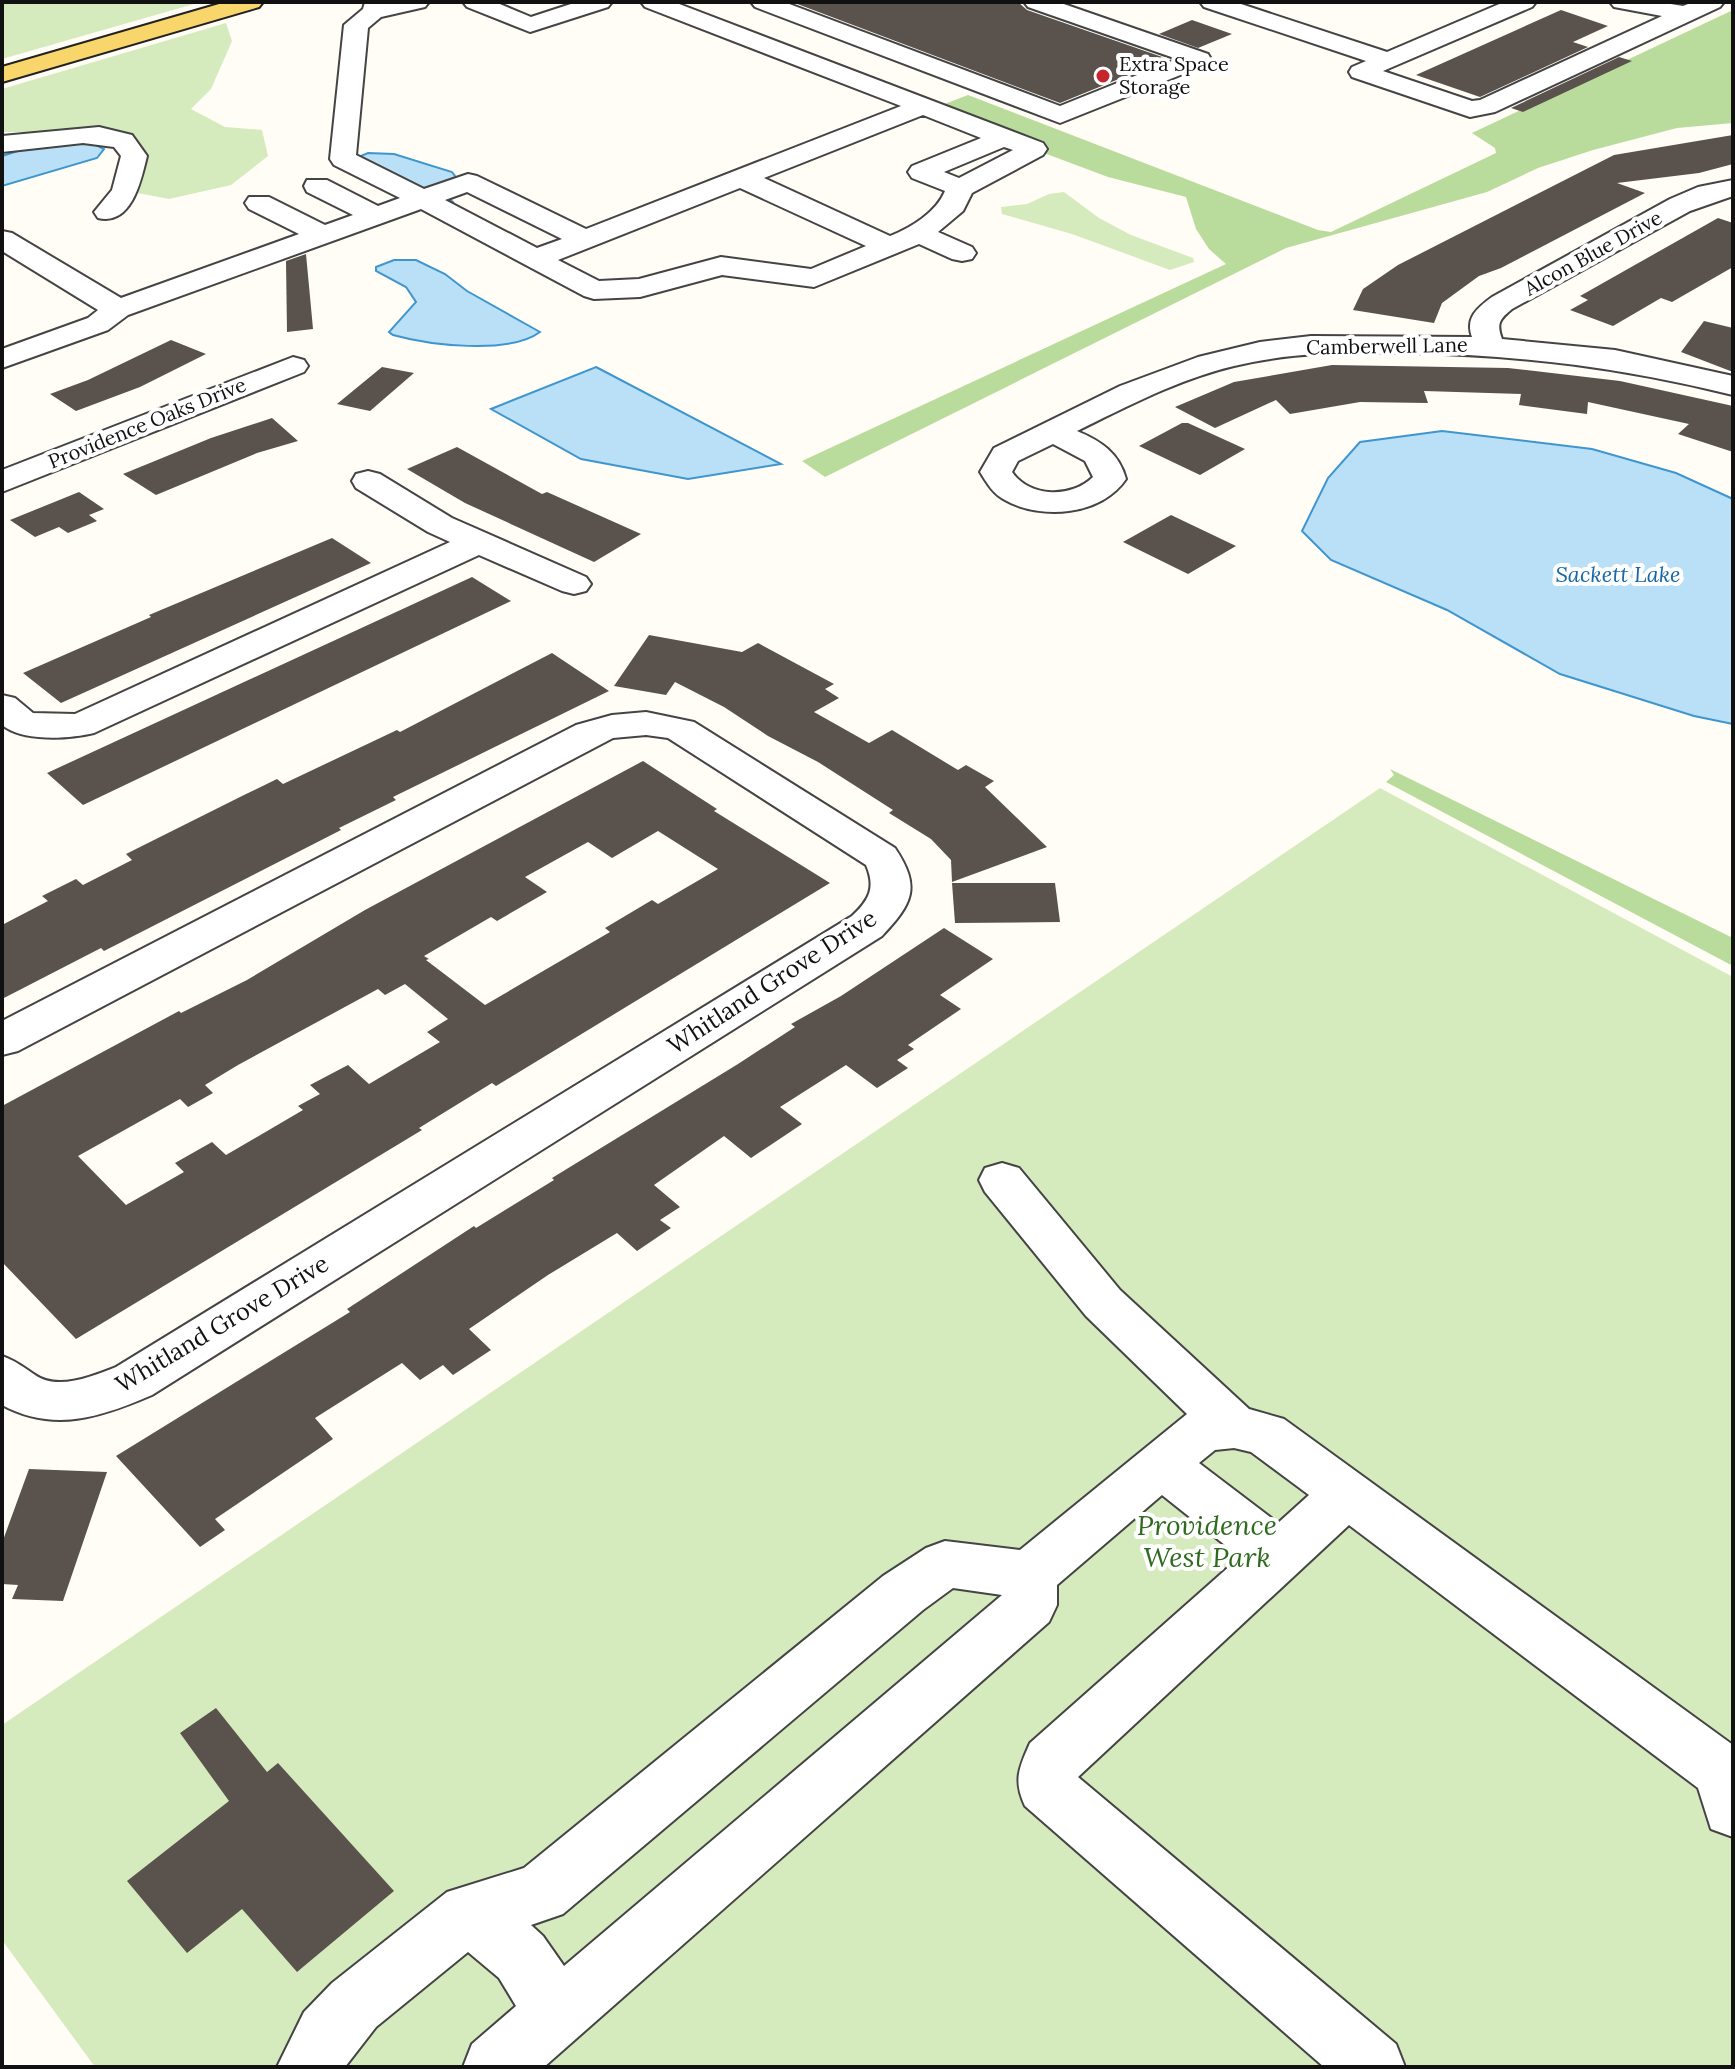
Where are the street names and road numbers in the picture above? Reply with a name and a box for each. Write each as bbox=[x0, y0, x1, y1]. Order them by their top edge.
street label: Alcon Blue Drive bbox=[1519, 204, 1666, 301]
street label: Camberwell Lane bbox=[1306, 332, 1468, 359]
street label: Providence Oaks Drive bbox=[44, 371, 249, 474]
street label: Whitland Grove Drive bbox=[661, 902, 882, 1061]
street label: Whitland Grove Drive bbox=[110, 1248, 334, 1399]

